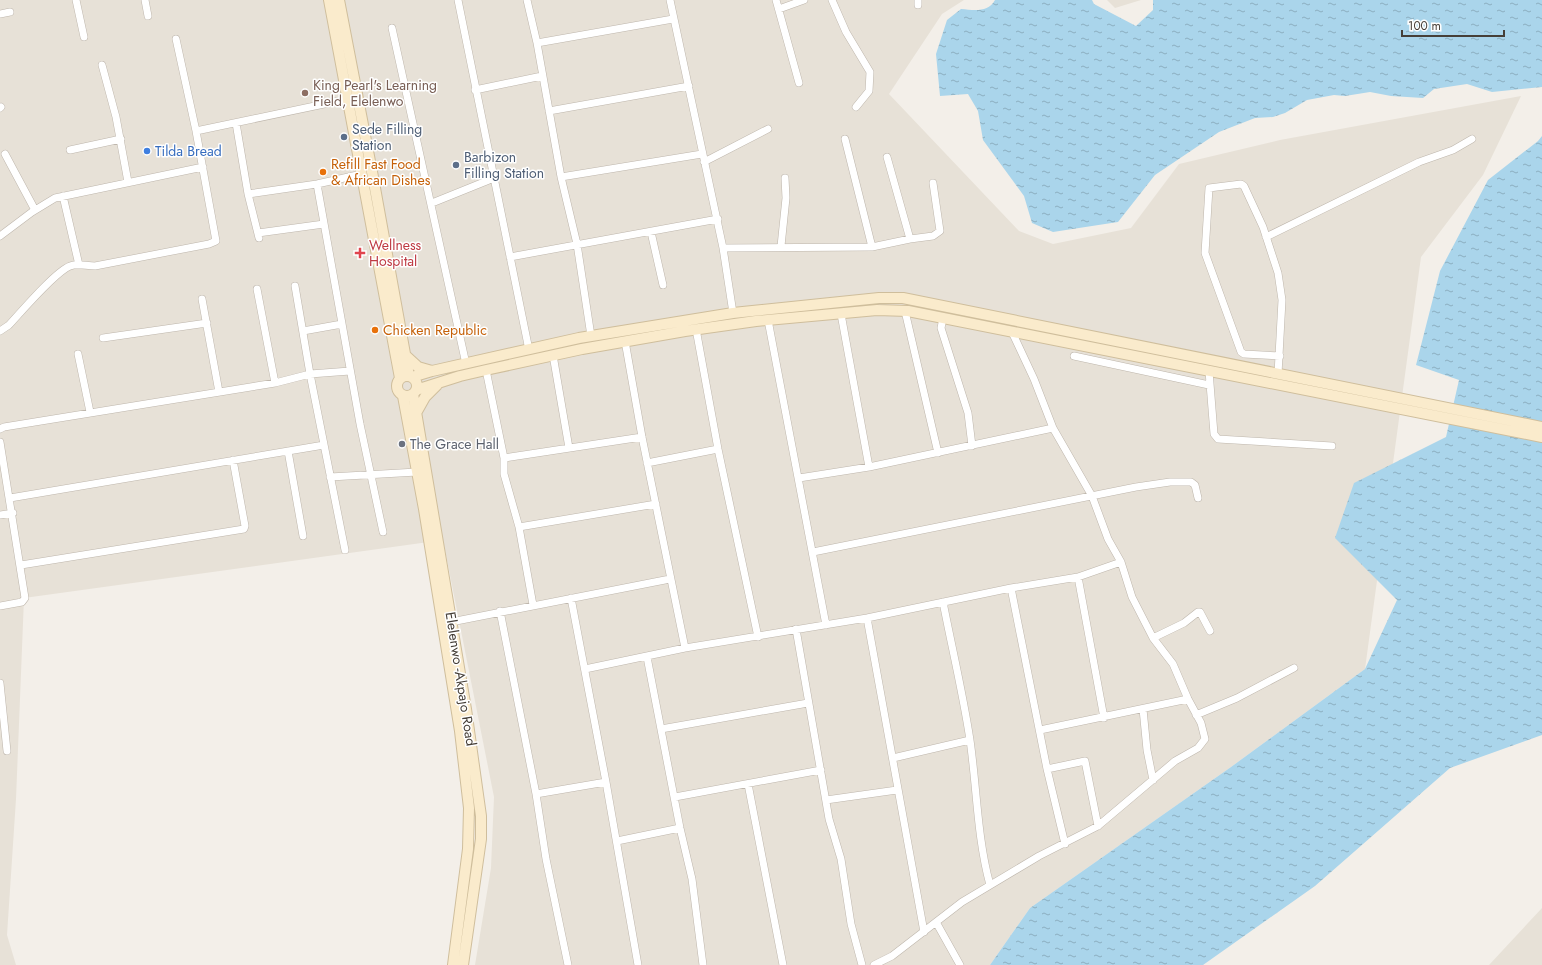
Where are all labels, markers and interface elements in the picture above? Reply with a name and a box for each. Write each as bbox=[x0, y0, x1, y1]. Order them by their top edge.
scale bar bbox=[1402, 12, 1504, 38]
text: 100 m bbox=[1408, 17, 1441, 35]
place label: King Pearl's Learning Field, Elelenwo bbox=[313, 75, 437, 111]
marker: King Pearl's Learning Field, Elelenwo bbox=[300, 88, 310, 98]
place label: Sede Filling Station bbox=[352, 119, 422, 155]
marker: Sede Filling Station bbox=[339, 132, 349, 142]
place label: Tilda Bread bbox=[155, 141, 222, 161]
marker: Tilda Bread bbox=[142, 146, 152, 156]
place label: Barbizon Filling Station bbox=[464, 147, 544, 183]
place label: Refill Fast Food & African Dishes bbox=[331, 154, 431, 190]
marker: Barbizon Filling Station bbox=[451, 160, 461, 170]
marker: Refill Fast Food & African Dishes bbox=[318, 167, 328, 177]
place label: Wellness Hospital bbox=[369, 235, 422, 271]
marker: Wellness Hospital bbox=[354, 247, 366, 259]
place label: Chicken Republic bbox=[383, 320, 487, 340]
marker: Chicken Republic bbox=[370, 325, 380, 335]
place label: The Grace Hall bbox=[410, 434, 499, 454]
marker: The Grace Hall bbox=[397, 439, 407, 449]
street label: Elelenwo -Akpajo Road bbox=[441, 610, 481, 748]

